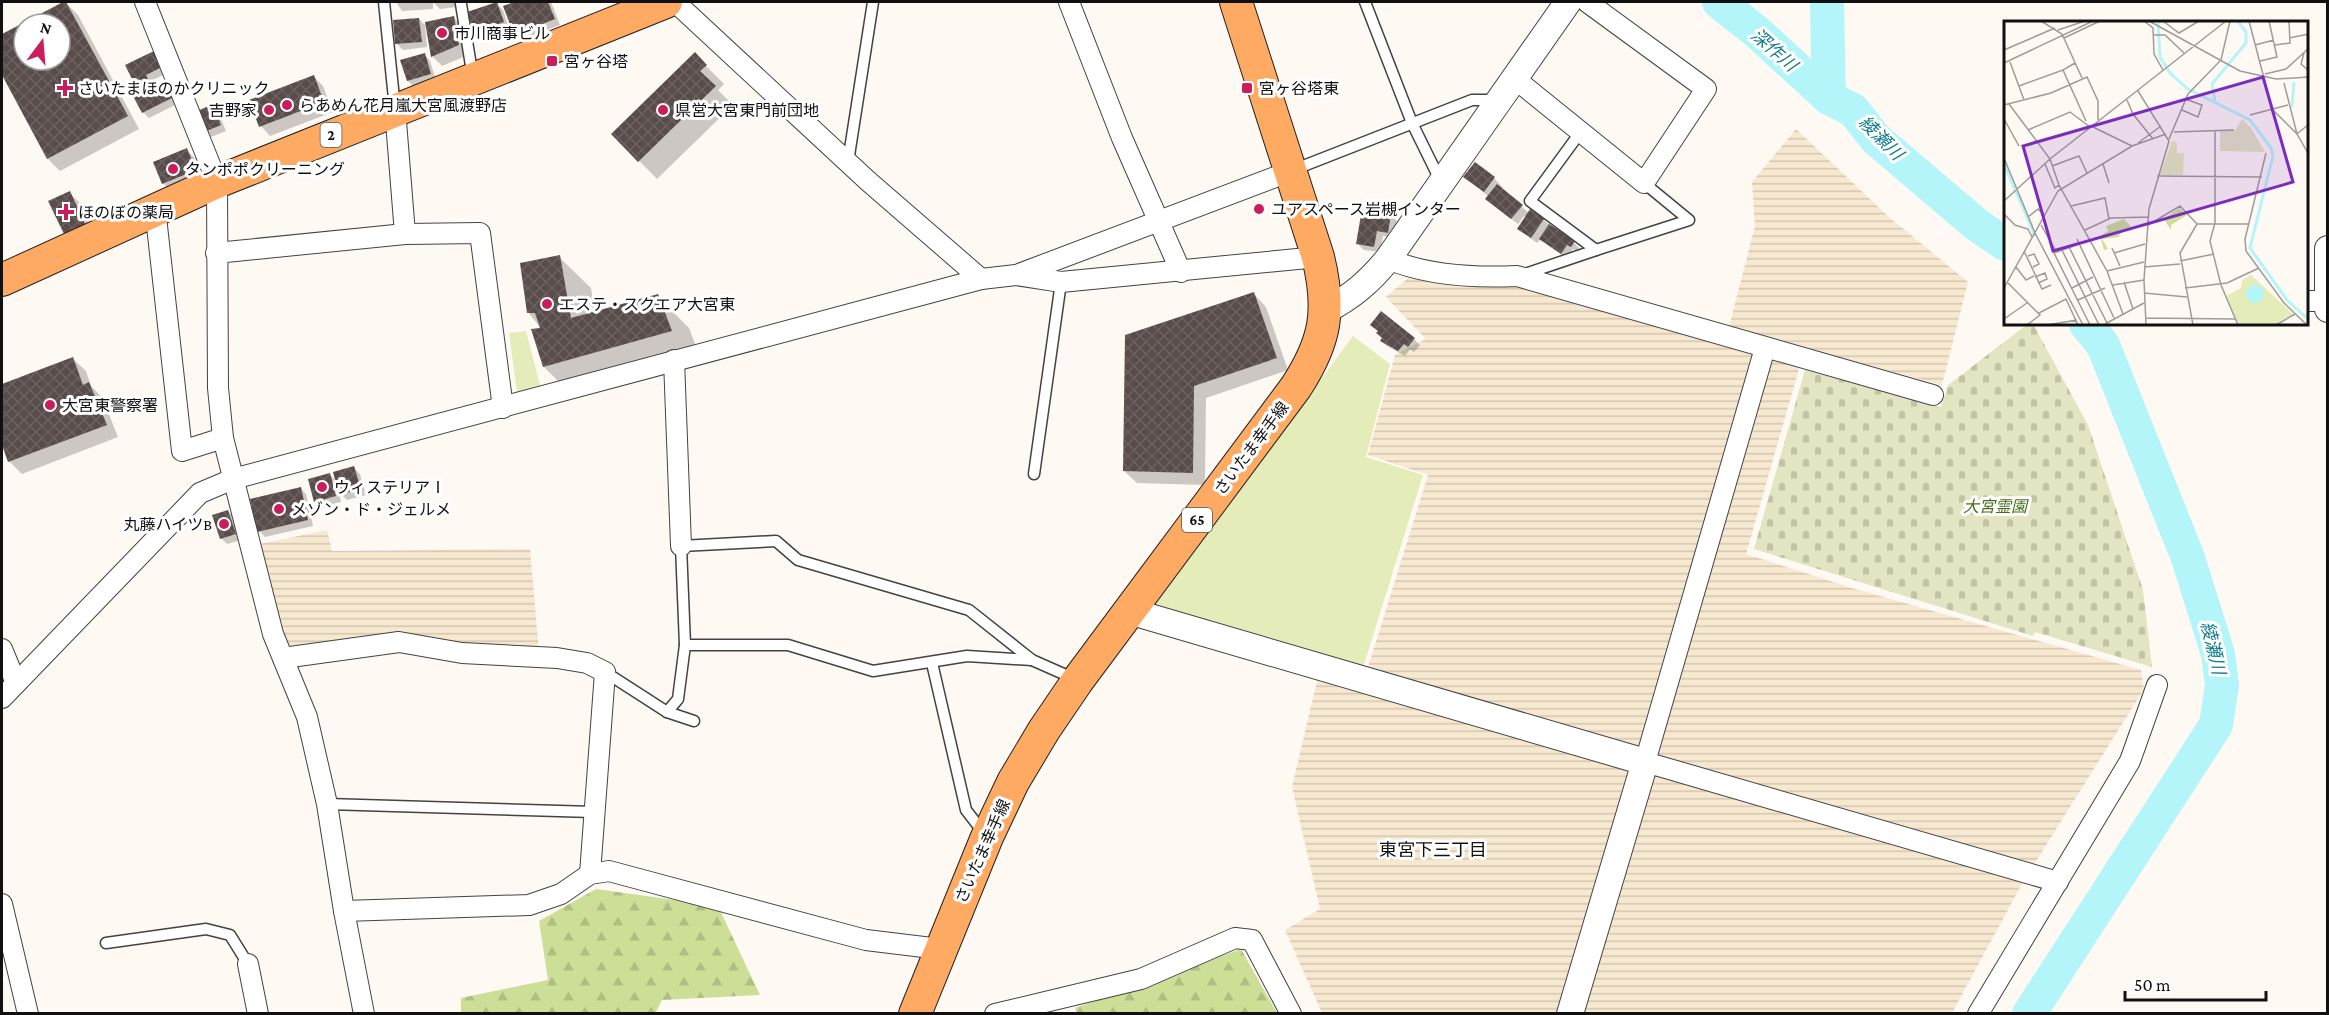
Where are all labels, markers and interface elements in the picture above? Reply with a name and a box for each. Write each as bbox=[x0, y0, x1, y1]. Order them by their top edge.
north arrow bbox=[12, 12, 72, 72]
text: N bbox=[38, 18, 54, 38]
inset map bbox=[2004, 21, 2308, 326]
place label: 市川商事ビル bbox=[454, 25, 550, 42]
water label: 深作川 bbox=[1747, 25, 1802, 77]
marker: 市川商事ビル bbox=[435, 26, 449, 40]
place label: 宮ヶ谷塔 bbox=[564, 53, 628, 70]
marker: 宮ヶ谷塔 bbox=[545, 54, 559, 68]
marker: さいたまほのかクリニック bbox=[56, 79, 74, 97]
place label: さいたまほのかクリニック bbox=[78, 80, 270, 97]
place label: 宮ヶ谷塔東 bbox=[1259, 80, 1339, 97]
marker: 宮ヶ谷塔東 bbox=[1240, 81, 1254, 95]
place label: らあめん花月嵐大宮風渡野店 bbox=[299, 97, 507, 114]
marker: らあめん花月嵐大宮風渡野店 bbox=[280, 98, 294, 112]
place label: 吉野家 bbox=[209, 102, 257, 119]
place label: 県営大宮東門前団地 bbox=[675, 102, 819, 119]
marker: 吉野家 bbox=[262, 103, 276, 117]
marker: 県営大宮東門前団地 bbox=[656, 103, 670, 117]
water label: 綾瀬川 bbox=[1855, 112, 1909, 166]
road number: 2 bbox=[320, 123, 342, 147]
place label: タンポポクリーニング bbox=[185, 161, 345, 178]
marker: タンポポクリーニング bbox=[166, 162, 180, 176]
place label: ユアスペース岩槻インター bbox=[1271, 201, 1461, 218]
marker: ユアスペース岩槻インター bbox=[1252, 202, 1266, 216]
place label: ほのぼの薬局 bbox=[78, 204, 174, 221]
marker: ほのぼの薬局 bbox=[59, 205, 73, 219]
place label: エステ・スクエア大宮東 bbox=[559, 296, 735, 313]
marker: エステ・スクエア大宮東 bbox=[540, 297, 554, 311]
place label: 大宮東警察署 bbox=[62, 397, 158, 414]
marker: 大宮東警察署 bbox=[43, 398, 57, 412]
street label: さいたま幸手線 bbox=[1211, 399, 1292, 498]
place label: ウィステリアⅠ bbox=[334, 479, 446, 496]
marker: ウィステリアⅠ bbox=[315, 480, 329, 494]
park label: 大宮霊園 bbox=[1963, 498, 2029, 515]
place label: メゾン・ド・ジェルメ bbox=[291, 501, 451, 518]
marker: メゾン・ド・ジェルメ bbox=[272, 502, 286, 516]
road number: 65 bbox=[1182, 508, 1212, 532]
place label: 丸藤ハイツB bbox=[124, 516, 212, 533]
marker: 丸藤ハイツB bbox=[217, 517, 231, 531]
water label: 綾瀬川 bbox=[2197, 619, 2229, 679]
street label: さいたま幸手線 bbox=[952, 797, 1013, 906]
district label: 東宮下三丁目 bbox=[1379, 840, 1487, 860]
scale bar bbox=[2125, 964, 2266, 1002]
text: 50 m bbox=[2134, 975, 2171, 995]

